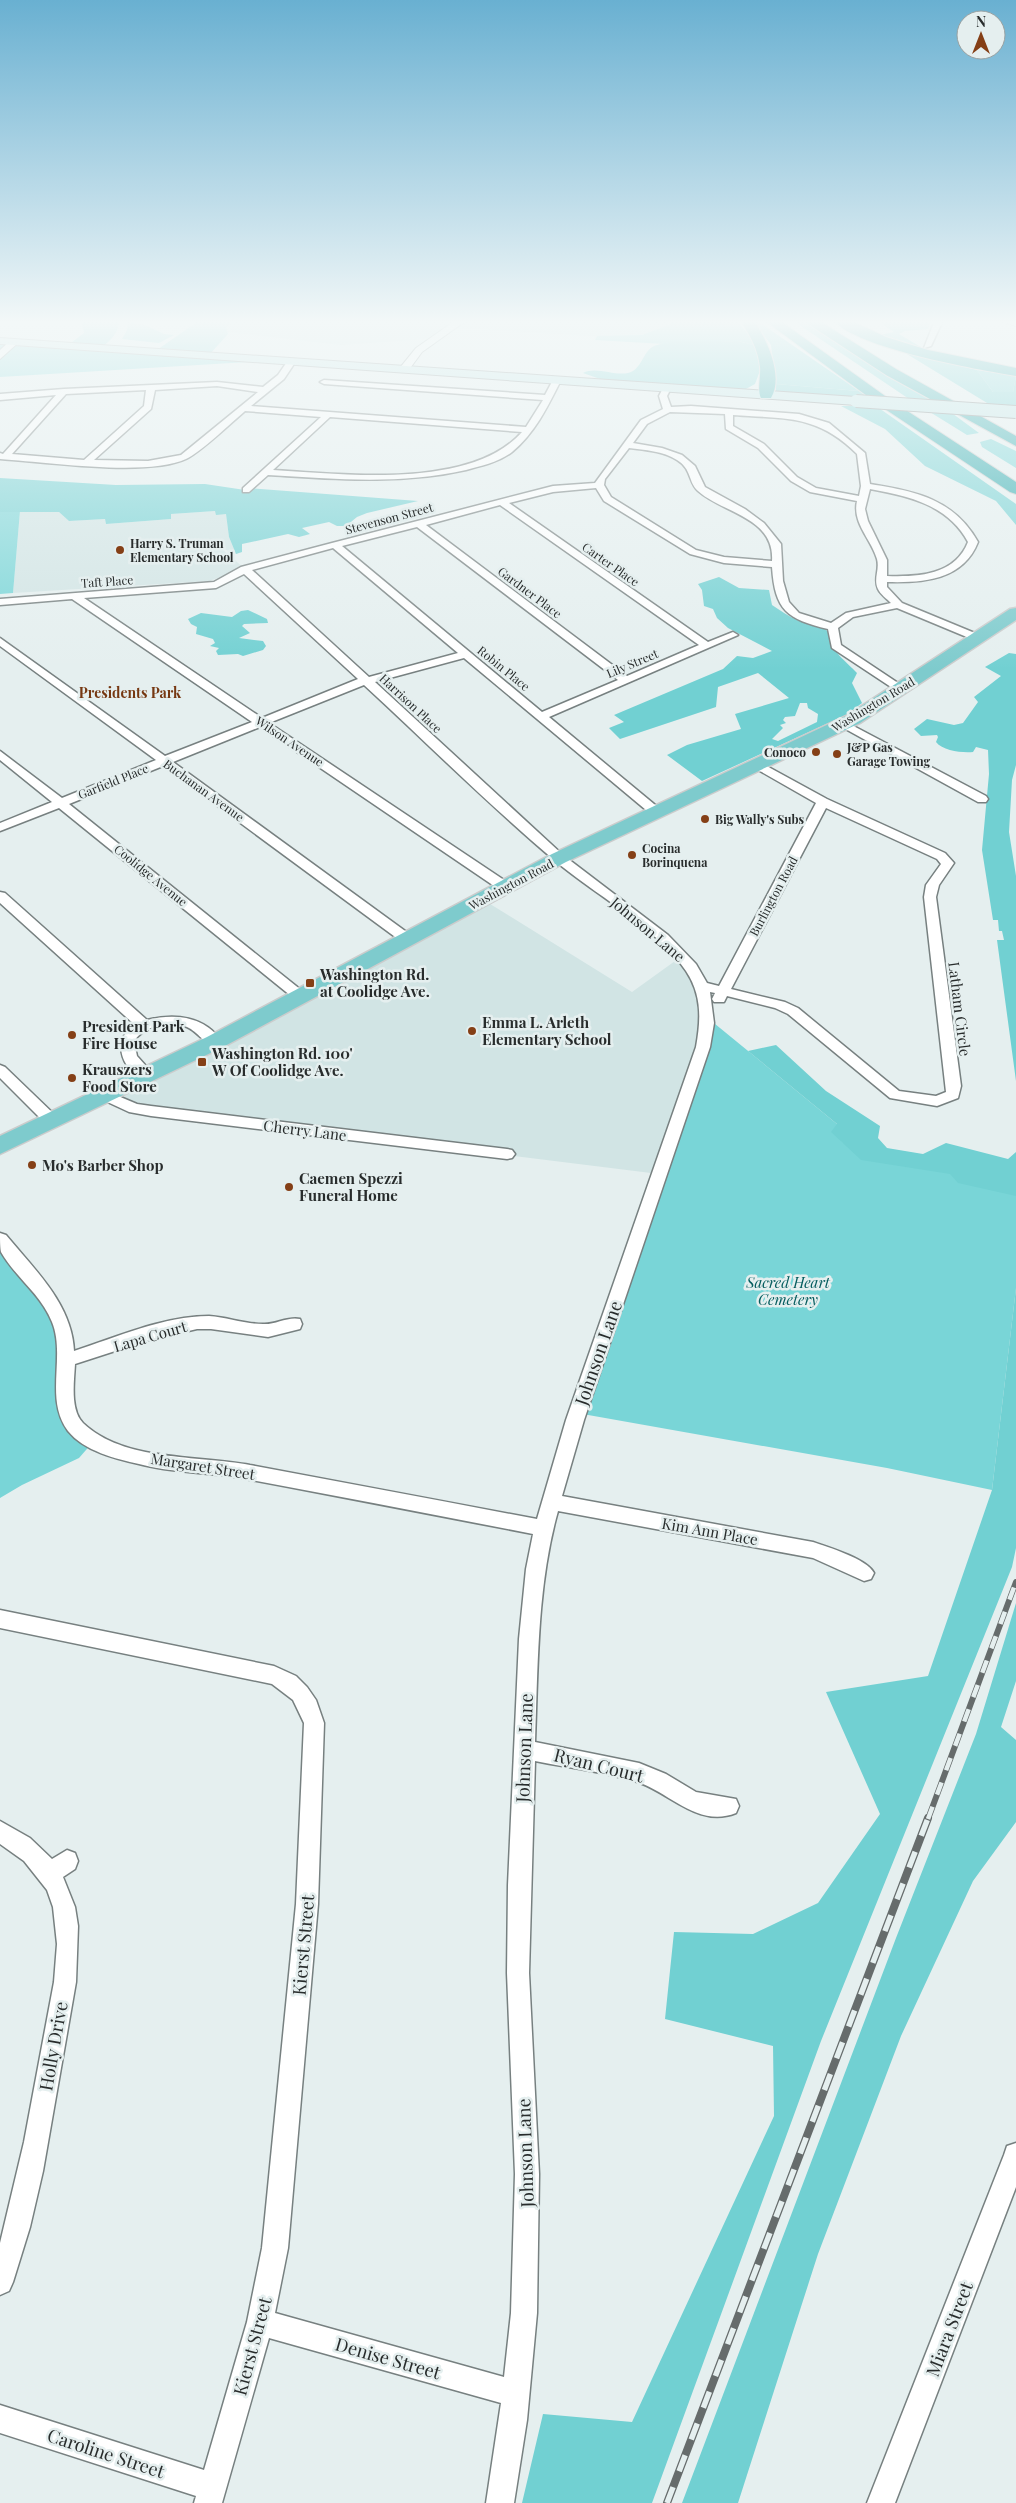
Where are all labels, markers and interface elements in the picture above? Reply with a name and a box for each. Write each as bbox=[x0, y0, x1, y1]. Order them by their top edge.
north arrow bbox=[956, 10, 1006, 60]
text: N bbox=[976, 12, 986, 31]
street label: Stevenson Street bbox=[343, 498, 435, 537]
place label: Harry S. Truman Elementary School bbox=[130, 535, 234, 565]
street label: Carter Place bbox=[579, 538, 643, 590]
marker: Harry S. Truman Elementary School bbox=[114, 544, 126, 556]
street label: Gardner Place bbox=[495, 563, 565, 621]
street label: Taft Place bbox=[80, 571, 134, 591]
street label: Robin Place bbox=[474, 642, 534, 694]
street label: Lily Street bbox=[604, 645, 661, 681]
street label: Harrison Place bbox=[376, 670, 446, 736]
street label: Washington Road bbox=[828, 673, 917, 736]
district label: Presidents Park bbox=[79, 683, 182, 702]
street label: Wilson Avenue bbox=[252, 712, 327, 770]
place label: J&P Gas Garage Towing bbox=[846, 739, 931, 769]
place label: Conoco bbox=[764, 744, 806, 760]
marker: Conoco bbox=[810, 746, 822, 758]
marker: J&P Gas Garage Towing bbox=[831, 748, 843, 760]
street label: Buchanan Avenue bbox=[161, 755, 247, 825]
street label: Garfield Place bbox=[75, 760, 151, 802]
place label: Big Wally's Subs bbox=[715, 811, 805, 827]
marker: Big Wally's Subs bbox=[699, 813, 711, 825]
place label: Cocina Borinquena bbox=[642, 840, 708, 870]
street label: Coolidge Avenue bbox=[111, 841, 191, 909]
marker: Cocina Borinquena bbox=[626, 849, 638, 861]
street label: Burlington Road bbox=[745, 853, 801, 939]
street label: Washington Road bbox=[465, 855, 556, 914]
street label: Johnson Lane bbox=[606, 891, 689, 966]
street label: Latham Circle bbox=[944, 961, 976, 1057]
place label: Washington Rd. at Coolidge Ave. bbox=[319, 964, 430, 1001]
marker: Washington Rd. at Coolidge Ave. bbox=[304, 977, 316, 989]
place label: Emma L. Arleth Elementary School bbox=[482, 1012, 612, 1049]
place label: President Park Fire House bbox=[82, 1016, 185, 1053]
marker: Emma L. Arleth Elementary School bbox=[466, 1025, 478, 1037]
marker: President Park Fire House bbox=[66, 1029, 78, 1041]
place label: Washington Rd. 100' W Of Coolidge Ave. bbox=[211, 1043, 353, 1080]
marker: Washington Rd. 100' W Of Coolidge Ave. bbox=[196, 1056, 208, 1068]
place label: Krauszers Food Store bbox=[82, 1059, 157, 1096]
marker: Krauszers Food Store bbox=[66, 1072, 78, 1084]
street label: Cherry Lane bbox=[262, 1115, 348, 1145]
place label: Mo's Barber Shop bbox=[42, 1155, 163, 1175]
marker: Mo's Barber Shop bbox=[26, 1159, 38, 1171]
place label: Caemen Spezzi Funeral Home bbox=[299, 1168, 403, 1205]
marker: Caemen Spezzi Funeral Home bbox=[283, 1181, 295, 1193]
park label: Sacred Heart Cemetery bbox=[745, 1272, 831, 1309]
street label: Johnson Lane bbox=[569, 1298, 627, 1409]
street label: Lapa Court bbox=[111, 1316, 190, 1356]
street label: Margaret Street bbox=[149, 1448, 257, 1484]
street label: Kim Ann Place bbox=[660, 1513, 760, 1549]
street label: Johnson Lane bbox=[510, 1693, 538, 1804]
street label: Ryan Court bbox=[552, 1742, 647, 1788]
street label: Kierst Street bbox=[287, 1893, 319, 1996]
street label: Holly Drive bbox=[33, 1999, 73, 2093]
street label: Johnson Lane bbox=[511, 2098, 539, 2209]
street label: Miara Street bbox=[920, 2278, 978, 2380]
street label: Kierst Street bbox=[227, 2293, 277, 2398]
street label: Denise Street bbox=[333, 2332, 444, 2385]
street label: Caroline Street bbox=[44, 2423, 168, 2483]

